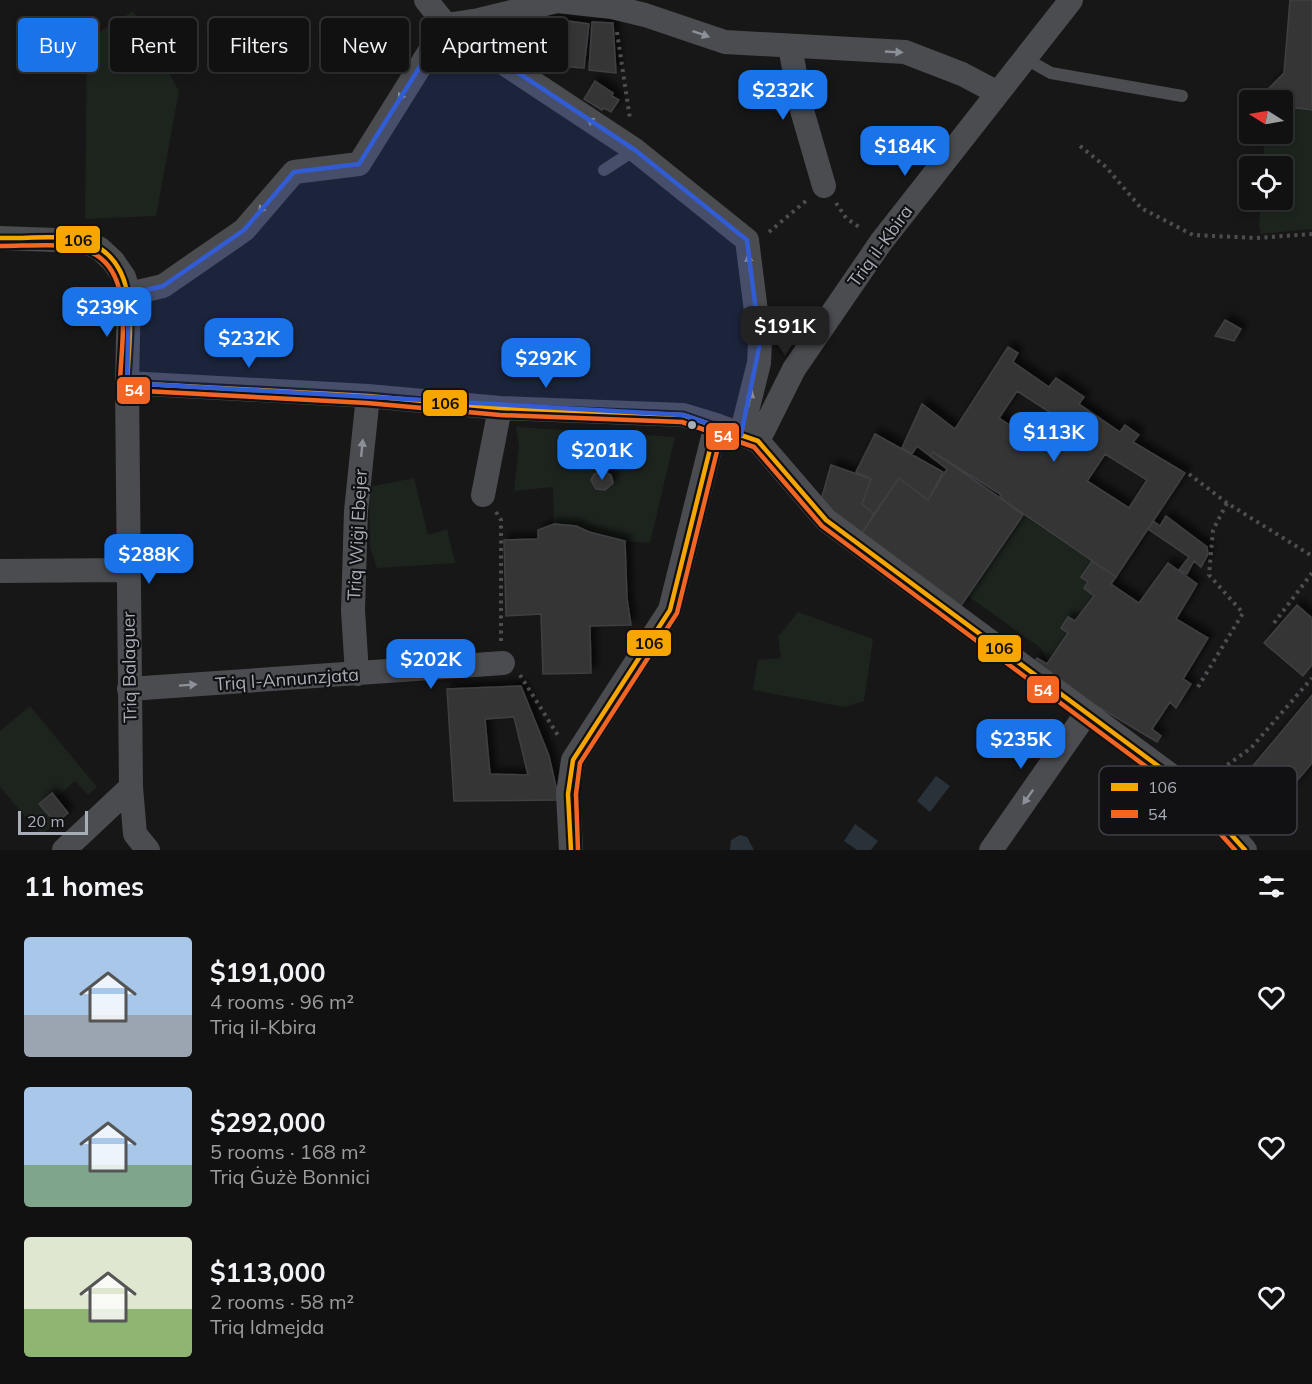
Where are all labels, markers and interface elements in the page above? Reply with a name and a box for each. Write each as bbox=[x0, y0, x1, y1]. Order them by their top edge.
chip: Buy bbox=[18, 18, 98, 72]
chip: Rent bbox=[110, 18, 197, 72]
chip: Filters bbox=[209, 18, 309, 72]
chip: New bbox=[321, 18, 409, 72]
chip: Apartment bbox=[421, 18, 568, 72]
one-way arrow bbox=[692, 29, 710, 39]
one-way arrow bbox=[885, 47, 904, 56]
pin: $232K bbox=[741, 70, 825, 121]
text: $232K bbox=[752, 77, 814, 102]
one-way arrow bbox=[398, 85, 409, 101]
north arrow bbox=[1239, 90, 1293, 144]
map controls bbox=[1239, 90, 1293, 210]
one-way arrow bbox=[586, 117, 602, 128]
pin: $184K bbox=[863, 126, 947, 177]
text: $184K bbox=[874, 133, 936, 158]
button: locate bbox=[1239, 156, 1293, 210]
one-way arrow bbox=[258, 198, 271, 213]
street label: Triq il-Kbira bbox=[843, 200, 917, 292]
line badge: 106 bbox=[55, 225, 101, 254]
text: 106 bbox=[64, 230, 93, 250]
one-way arrow bbox=[745, 254, 754, 273]
pin: $239K bbox=[65, 287, 149, 338]
text: $239K bbox=[76, 294, 138, 319]
pin: $191K bbox=[743, 306, 827, 357]
text: $191K bbox=[754, 313, 816, 338]
pin: $232K bbox=[207, 318, 291, 369]
text: $232K bbox=[218, 325, 280, 350]
pin: $292K bbox=[504, 338, 588, 389]
text: $292K bbox=[515, 345, 577, 370]
line badge: 54 bbox=[116, 376, 151, 405]
text: 54 bbox=[124, 380, 144, 400]
line badge: 106 bbox=[422, 389, 468, 417]
one-way arrow bbox=[745, 390, 755, 408]
text: 106 bbox=[431, 393, 460, 413]
pin: $113K bbox=[1012, 412, 1096, 463]
unlabelled marker bbox=[686, 419, 698, 431]
text: $113K bbox=[1023, 419, 1085, 444]
line badge: 54 bbox=[705, 422, 740, 451]
text: 54 bbox=[713, 426, 733, 446]
pin: $201K bbox=[560, 430, 644, 481]
text: $201K bbox=[571, 437, 633, 462]
one-way arrow bbox=[358, 439, 367, 458]
street label: Triq Wiġi Ebejer bbox=[342, 468, 372, 601]
pin: $288K bbox=[107, 534, 191, 585]
text: $288K bbox=[118, 541, 180, 566]
street label: Triq Balaguer bbox=[117, 611, 141, 723]
line badge: 106 bbox=[626, 629, 672, 657]
text: 106 bbox=[635, 633, 664, 653]
line badge: 106 bbox=[977, 634, 1022, 663]
text: 106 bbox=[985, 638, 1014, 658]
pin: $202K bbox=[389, 639, 473, 690]
text: $202K bbox=[400, 646, 462, 671]
street label: Triq l-Annunzjata bbox=[214, 662, 360, 696]
line badge: 54 bbox=[1026, 675, 1060, 704]
text: 54 bbox=[1033, 680, 1053, 700]
one-way arrow bbox=[178, 681, 197, 690]
pin: $235K bbox=[979, 719, 1063, 770]
text: $235K bbox=[990, 726, 1052, 751]
legend bbox=[1099, 766, 1297, 835]
text: 106 bbox=[1148, 777, 1177, 797]
one-way arrow bbox=[1022, 788, 1034, 804]
text: 54 bbox=[1148, 804, 1168, 824]
scale bar bbox=[18, 808, 88, 836]
text: 20 m bbox=[27, 811, 64, 831]
text: 11 homes bbox=[24, 870, 144, 903]
icon: filters bbox=[1255, 870, 1288, 903]
text: $191,000 bbox=[210, 956, 326, 989]
icon: home bbox=[72, 961, 144, 1033]
icon: heart bbox=[1255, 981, 1288, 1014]
text: 4 rooms · 96 m² bbox=[210, 989, 354, 1014]
text: Triq il-Kbira bbox=[210, 1014, 316, 1039]
text: $292,000 bbox=[210, 1106, 326, 1139]
icon: home bbox=[72, 1111, 144, 1183]
icon: heart bbox=[1255, 1131, 1288, 1164]
text: 5 rooms · 168 m² bbox=[210, 1139, 366, 1164]
text: Triq Ġużè Bonnici bbox=[210, 1164, 370, 1189]
text: $113,000 bbox=[210, 1256, 326, 1289]
icon: home bbox=[72, 1261, 144, 1333]
icon: heart bbox=[1255, 1281, 1288, 1314]
text: 2 rooms · 58 m² bbox=[210, 1289, 354, 1314]
text: Triq Idmejda bbox=[210, 1314, 324, 1339]

